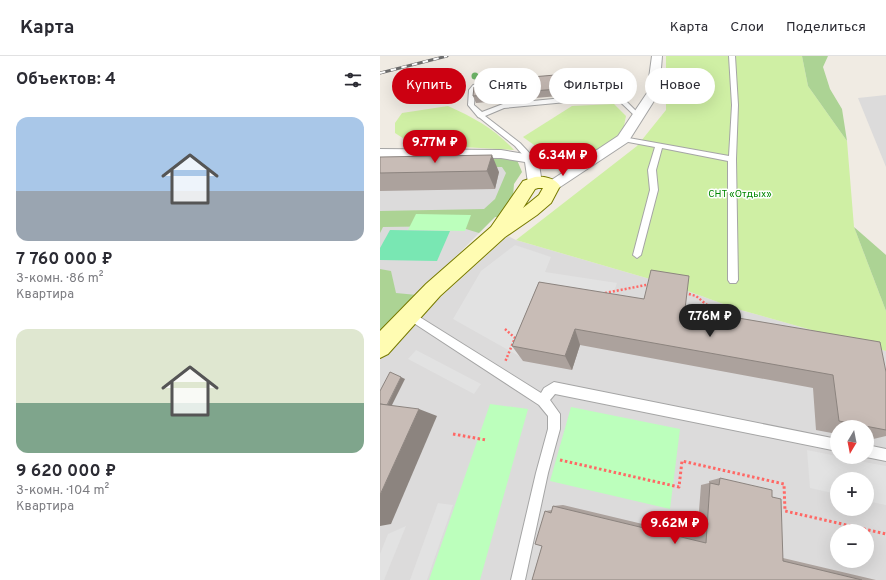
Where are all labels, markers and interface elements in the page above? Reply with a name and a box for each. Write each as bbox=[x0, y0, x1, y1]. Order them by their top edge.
text: Карта bbox=[20, 16, 74, 40]
text: Карта bbox=[670, 19, 708, 36]
text: Слои bbox=[730, 19, 764, 36]
text: Поделиться bbox=[786, 19, 866, 36]
chip: Купить bbox=[392, 68, 466, 104]
chip: Снять bbox=[474, 68, 541, 104]
chip: Фильтры bbox=[549, 68, 637, 104]
chip: Новое bbox=[645, 68, 715, 104]
text: Объектов: 4 bbox=[16, 69, 116, 91]
icon: filters bbox=[342, 69, 364, 91]
pin: 9.77M ₽ bbox=[398, 130, 472, 164]
text: 9.77M ₽ bbox=[412, 135, 458, 151]
icon: home bbox=[154, 143, 226, 215]
pin: 6.34M ₽ bbox=[526, 143, 600, 177]
text: 6.34M ₽ bbox=[538, 148, 588, 164]
park label: СНТ «Отдых» bbox=[708, 188, 772, 201]
text: 7 760 000 ₽ bbox=[16, 249, 113, 271]
text: 3-комн. · 86 m² bbox=[16, 271, 104, 287]
text: Квартира bbox=[16, 287, 74, 303]
pin: 7.76M ₽ bbox=[673, 304, 747, 338]
text: 7.76M ₽ bbox=[688, 309, 732, 325]
icon: home bbox=[154, 355, 226, 427]
north arrow bbox=[830, 420, 874, 464]
map controls bbox=[830, 420, 874, 568]
text: 9 620 000 ₽ bbox=[16, 461, 116, 483]
button: + bbox=[830, 472, 874, 516]
text: 3-комн. · 104 m² bbox=[16, 483, 109, 499]
text: Квартира bbox=[16, 499, 74, 515]
pin: 9.62M ₽ bbox=[638, 511, 712, 545]
text: 9.62M ₽ bbox=[650, 516, 700, 532]
button: − bbox=[830, 524, 874, 568]

